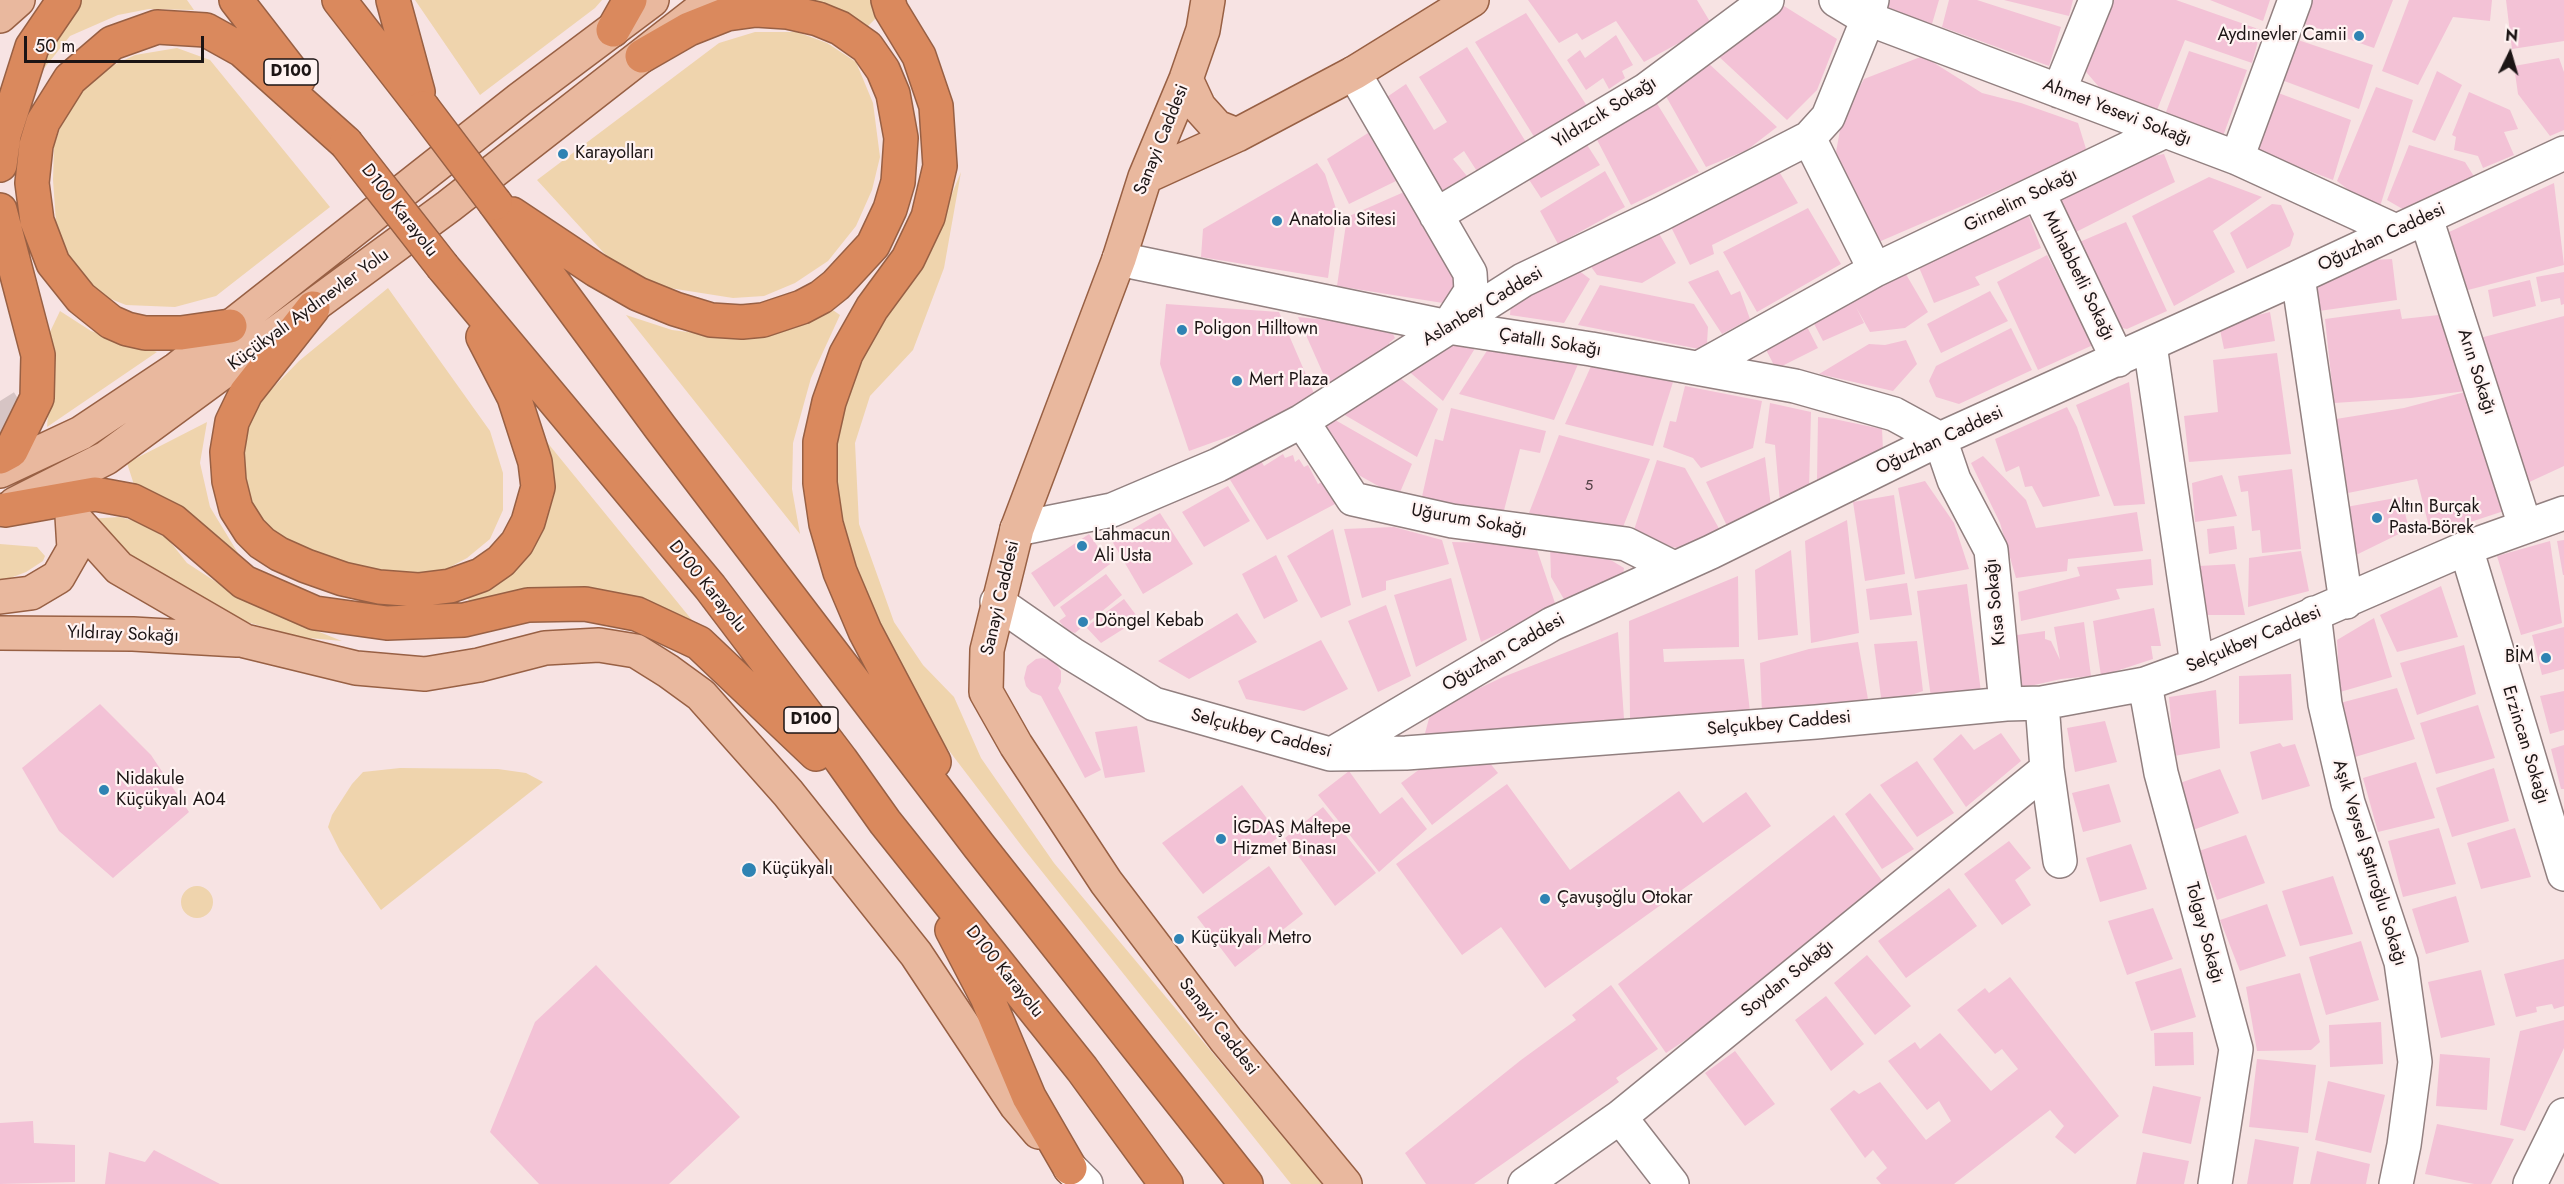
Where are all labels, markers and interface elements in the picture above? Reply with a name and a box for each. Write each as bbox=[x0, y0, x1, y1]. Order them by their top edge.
scale bar bbox=[27, 24, 207, 62]
north arrow bbox=[2480, 24, 2540, 84]
text: N bbox=[2504, 24, 2519, 48]
place label: Aydınevler Camii bbox=[2217, 25, 2347, 47]
marker: Aydınevler Camii bbox=[2352, 29, 2366, 43]
text: 50 m bbox=[35, 33, 75, 59]
road number: D100 bbox=[264, 59, 318, 85]
street label: Yıldızcık Sokağı bbox=[1549, 73, 1661, 153]
street label: Ahmet Yesevi Sokağı bbox=[2040, 75, 2194, 151]
street label: Sanayi Caddesi bbox=[1130, 82, 1194, 198]
place label: Karayolları bbox=[575, 143, 654, 165]
marker: Karayolları bbox=[556, 147, 570, 161]
street label: D100 Karayolu bbox=[356, 160, 442, 262]
street label: Girnelim Sokağı bbox=[1961, 164, 2081, 238]
street label: Oğuzhan Caddesi bbox=[2315, 199, 2449, 277]
street label: Muhabbetli Sokağı bbox=[2037, 208, 2119, 344]
place label: Anatolia Sitesi bbox=[1289, 210, 1396, 232]
marker: Anatolia Sitesi bbox=[1270, 214, 1284, 228]
street label: Küçükyalı Aydınevler Yolu bbox=[224, 244, 394, 376]
street label: Aslanbey Caddesi bbox=[1419, 263, 1547, 351]
place label: Poligon Hilltown bbox=[1194, 319, 1318, 341]
marker: Poligon Hilltown bbox=[1175, 323, 1189, 337]
street label: Çatallı Sokağı bbox=[1497, 324, 1603, 362]
street label: Arın Sokağı bbox=[2452, 326, 2500, 418]
place label: Mert Plaza bbox=[1249, 370, 1328, 392]
marker: Mert Plaza bbox=[1230, 374, 1244, 388]
street label: Oğuzhan Caddesi bbox=[1873, 402, 2007, 480]
house number: 5 bbox=[1585, 477, 1593, 495]
place label: Altın Burçak Pasta-Börek bbox=[2389, 497, 2479, 540]
street label: Uğurum Sokağı bbox=[1409, 500, 1529, 542]
marker: Altın Burçak Pasta-Börek bbox=[2370, 511, 2384, 525]
place label: Lahmacun Ali Usta bbox=[1094, 525, 1170, 568]
street label: D100 Karayolu bbox=[663, 537, 751, 637]
street label: Sanayi Caddesi bbox=[977, 538, 1025, 658]
marker: Lahmacun Ali Usta bbox=[1075, 539, 1089, 553]
street label: Kısa Sokağı bbox=[1981, 557, 2011, 647]
street label: Selçukbey Caddesi bbox=[2183, 602, 2325, 678]
street label: Oğuzhan Caddesi bbox=[1439, 609, 1569, 697]
place label: Döngel Kebab bbox=[1095, 611, 1204, 633]
marker: Döngel Kebab bbox=[1076, 615, 1090, 629]
street label: Yıldıray Sokağı bbox=[67, 622, 179, 648]
place label: BİM bbox=[2505, 647, 2534, 669]
marker: BİM bbox=[2539, 651, 2553, 665]
street label: Erzincan Sokağı bbox=[2497, 683, 2553, 807]
street label: Selçukbey Caddesi bbox=[1188, 705, 1334, 763]
road number: D100 bbox=[784, 707, 838, 733]
street label: Selçukbey Caddesi bbox=[1706, 707, 1852, 741]
street label: Aşık Veysel Şatıroğlu Sokağı bbox=[2327, 757, 2411, 969]
place label: Nidakule Küçükyalı A04 bbox=[116, 769, 226, 812]
marker: Nidakule Küçükyalı A04 bbox=[97, 783, 111, 797]
place label: İGDAŞ Maltepe Hizmet Binası bbox=[1233, 818, 1351, 860]
marker: İGDAŞ Maltepe Hizmet Binası bbox=[1214, 832, 1228, 846]
place label: Küçükyalı bbox=[762, 859, 833, 881]
marker: Küçükyalı bbox=[740, 861, 758, 879]
street label: Tolgay Sokağı bbox=[2180, 880, 2228, 986]
place label: Çavuşoğlu Otokar bbox=[1557, 888, 1693, 910]
marker: Çavuşoğlu Otokar bbox=[1538, 892, 1552, 906]
street label: D100 Karayolu bbox=[960, 922, 1048, 1022]
place label: Küçükyalı Metro bbox=[1191, 928, 1312, 950]
marker: Küçükyalı Metro bbox=[1172, 932, 1186, 946]
street label: Soydan Sokağı bbox=[1738, 935, 1838, 1023]
street label: Sanayi Caddesi bbox=[1173, 974, 1263, 1080]

